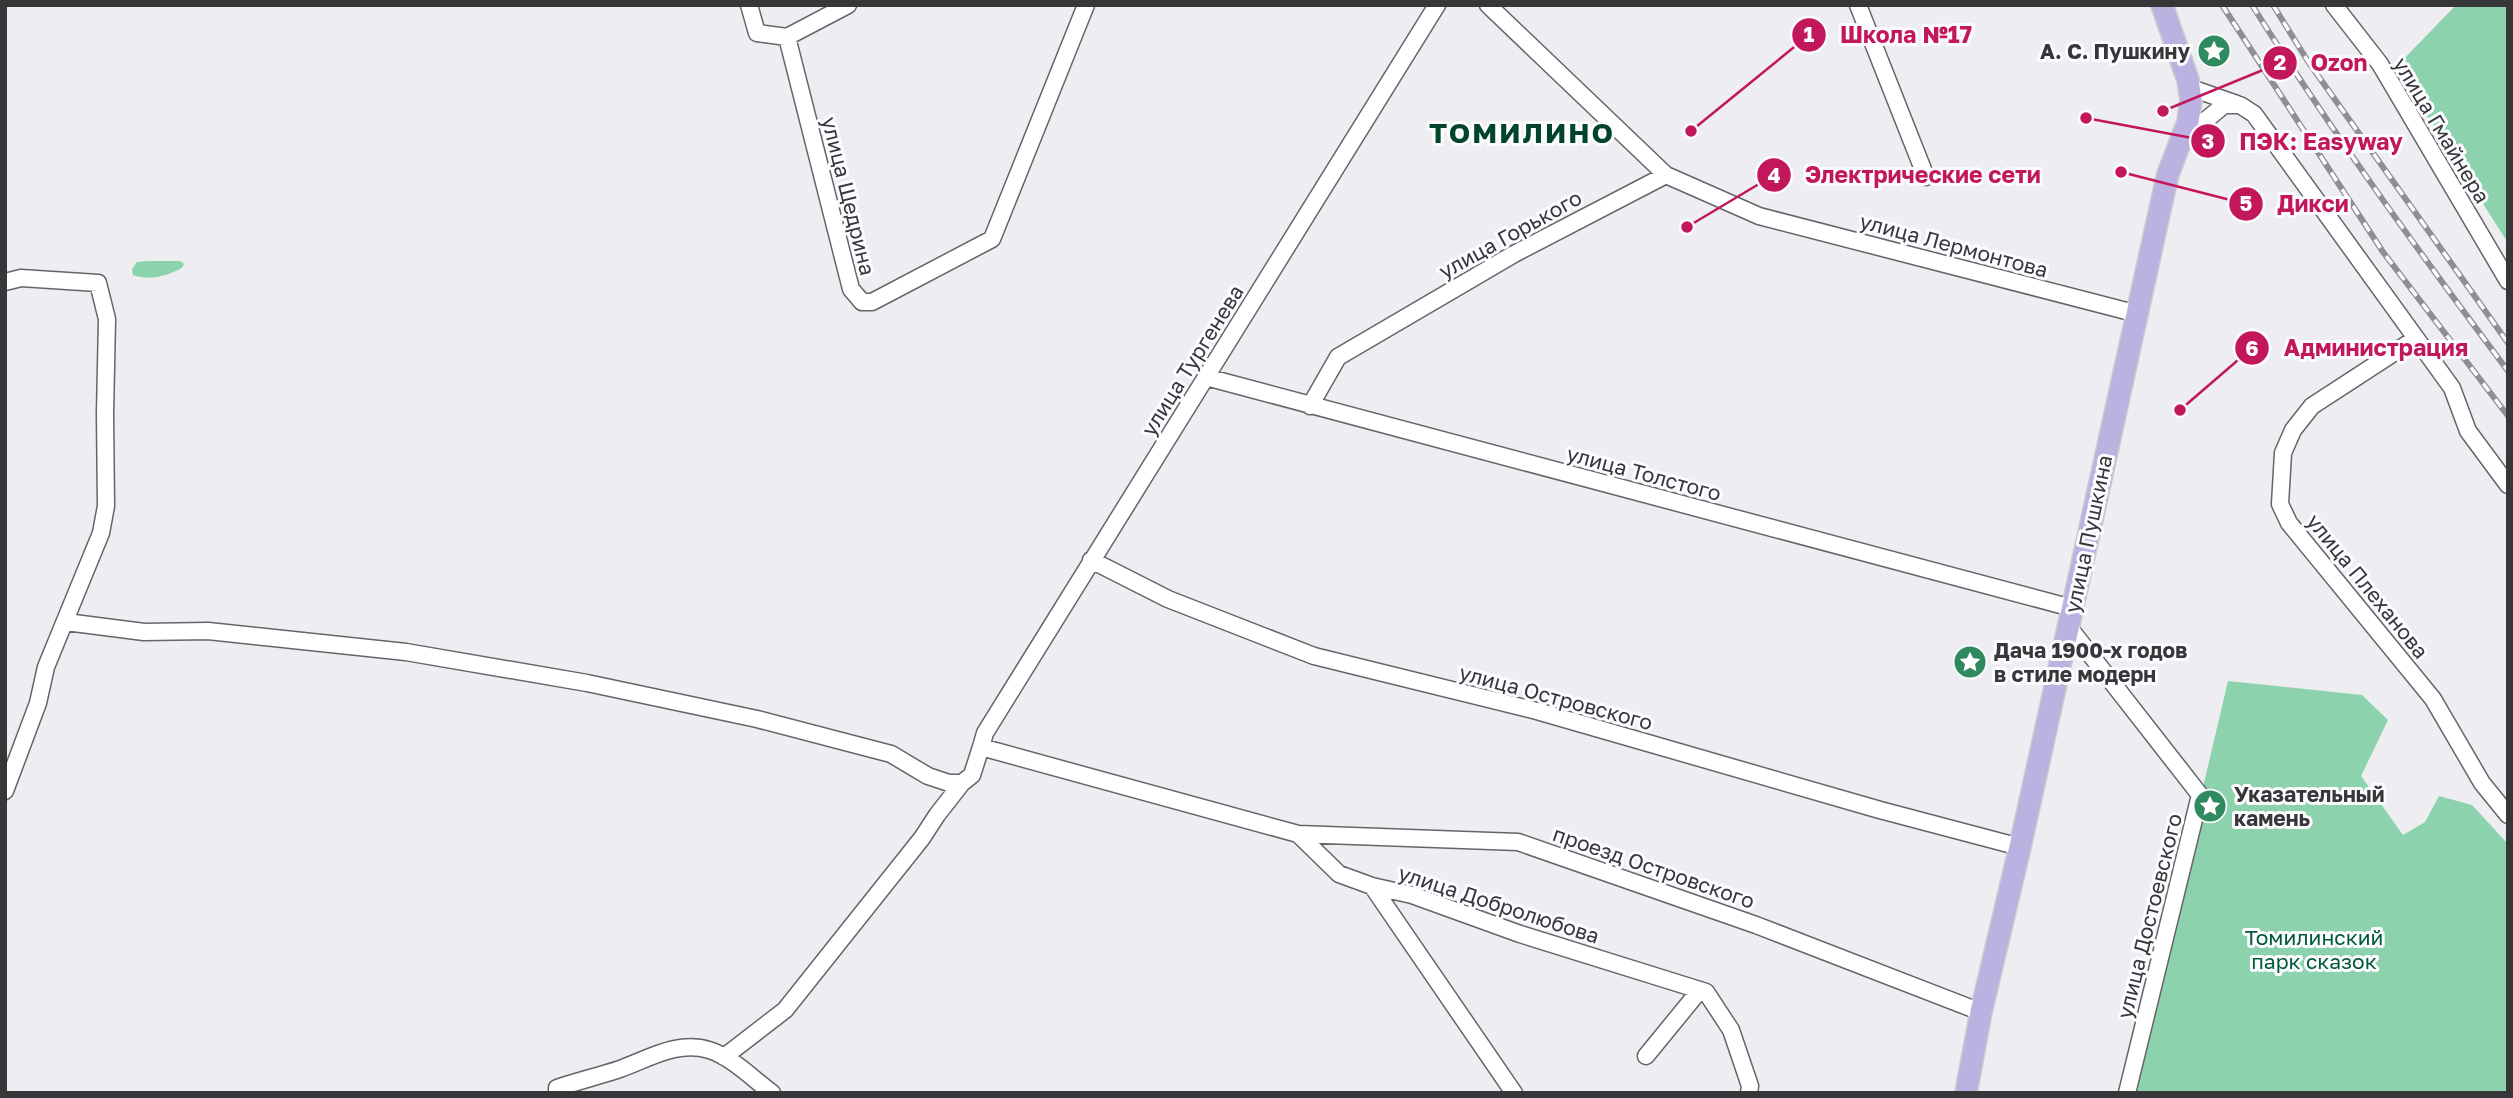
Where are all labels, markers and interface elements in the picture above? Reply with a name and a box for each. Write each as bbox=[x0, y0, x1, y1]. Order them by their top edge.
callout: Школа №17 bbox=[1791, 13, 1986, 57]
text: Школа №17 bbox=[1840, 20, 1972, 48]
text: 1 bbox=[1804, 21, 1815, 47]
place icon: А. С. Пушкину bbox=[2195, 32, 2233, 70]
place label: А. С. Пушкину bbox=[2040, 38, 2190, 64]
callout: Ozon bbox=[2262, 41, 2382, 85]
text: Ozon bbox=[2311, 48, 2367, 76]
text: 2 bbox=[2274, 49, 2287, 75]
street label: улица Гмайнера bbox=[2388, 52, 2496, 208]
street label: улица Щедрина bbox=[817, 114, 881, 278]
district label: ТОМИЛИНО bbox=[1429, 116, 1615, 149]
callout: ПЭК: Easyway bbox=[2191, 119, 2417, 163]
text: ПЭК: Easyway bbox=[2239, 127, 2403, 155]
text: 3 bbox=[2202, 128, 2214, 154]
callout: Электрические сети bbox=[1756, 153, 2055, 197]
text: Электрические сети bbox=[1805, 160, 2041, 188]
text: 4 bbox=[1767, 162, 1781, 188]
callout: Дикси bbox=[2229, 182, 2363, 226]
street label: улица Горького bbox=[1434, 184, 1586, 284]
text: Дикси bbox=[2277, 189, 2349, 217]
text: 5 bbox=[2240, 190, 2253, 216]
street label: улица Лермонтова bbox=[1857, 207, 2051, 283]
street label: улица Тургенева bbox=[1135, 280, 1249, 440]
callout: Администрация bbox=[2234, 326, 2482, 370]
text: Администрация bbox=[2284, 333, 2468, 361]
text: 6 bbox=[2245, 335, 2259, 361]
street label: улица Толстого bbox=[1564, 440, 1724, 506]
street label: улица Пушкина bbox=[2059, 453, 2117, 615]
street label: улица Плеханова bbox=[2302, 508, 2434, 664]
place label: Дача 1900-х годов в стиле модерн bbox=[1994, 637, 2187, 687]
place icon: Дача 1900-х годов в стиле модерн bbox=[1951, 643, 1989, 681]
street label: улица Островского bbox=[1456, 659, 1656, 735]
place label: Указательный камень bbox=[2234, 781, 2385, 831]
place icon: Указательный камень bbox=[2191, 787, 2229, 825]
street label: улица Достоевского bbox=[2111, 811, 2187, 1021]
street label: проезд Островского bbox=[1550, 820, 1758, 914]
street label: улица Добролюбова bbox=[1395, 859, 1603, 949]
park label: Томилинский парк сказок bbox=[2245, 924, 2383, 974]

